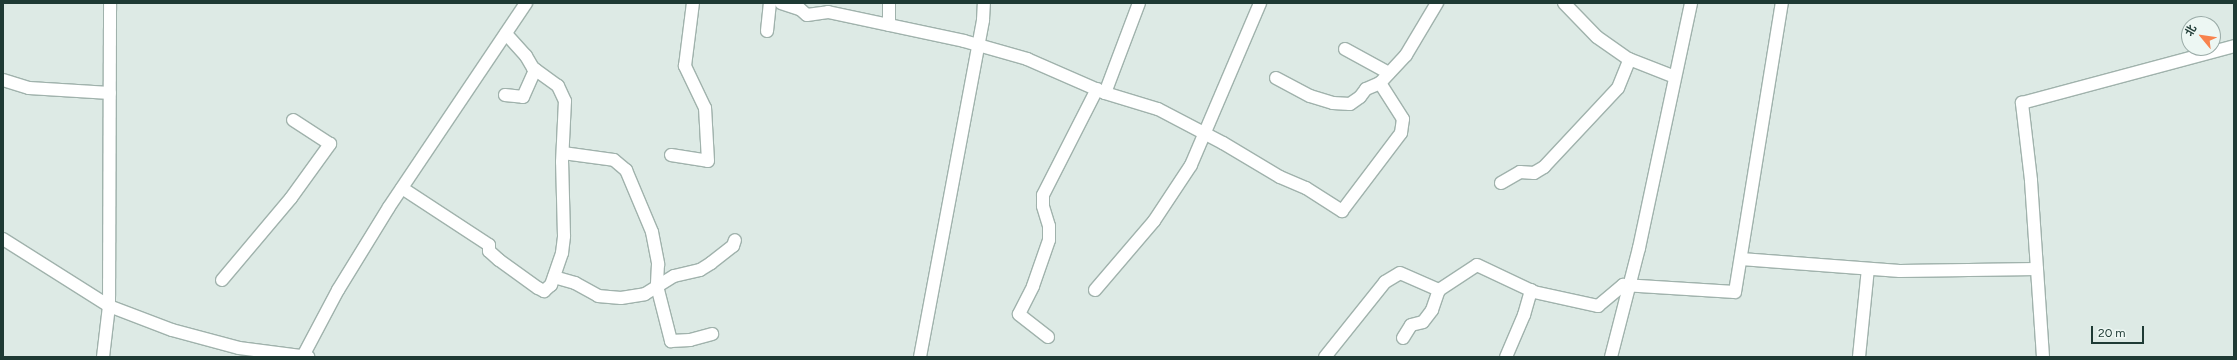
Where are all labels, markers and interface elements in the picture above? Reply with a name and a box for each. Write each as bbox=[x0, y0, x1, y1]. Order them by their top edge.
north arrow bbox=[2181, 16, 2221, 56]
text: 北 bbox=[2183, 22, 2199, 38]
scale bar bbox=[2093, 318, 2146, 344]
text: 20 m bbox=[2098, 326, 2126, 340]

